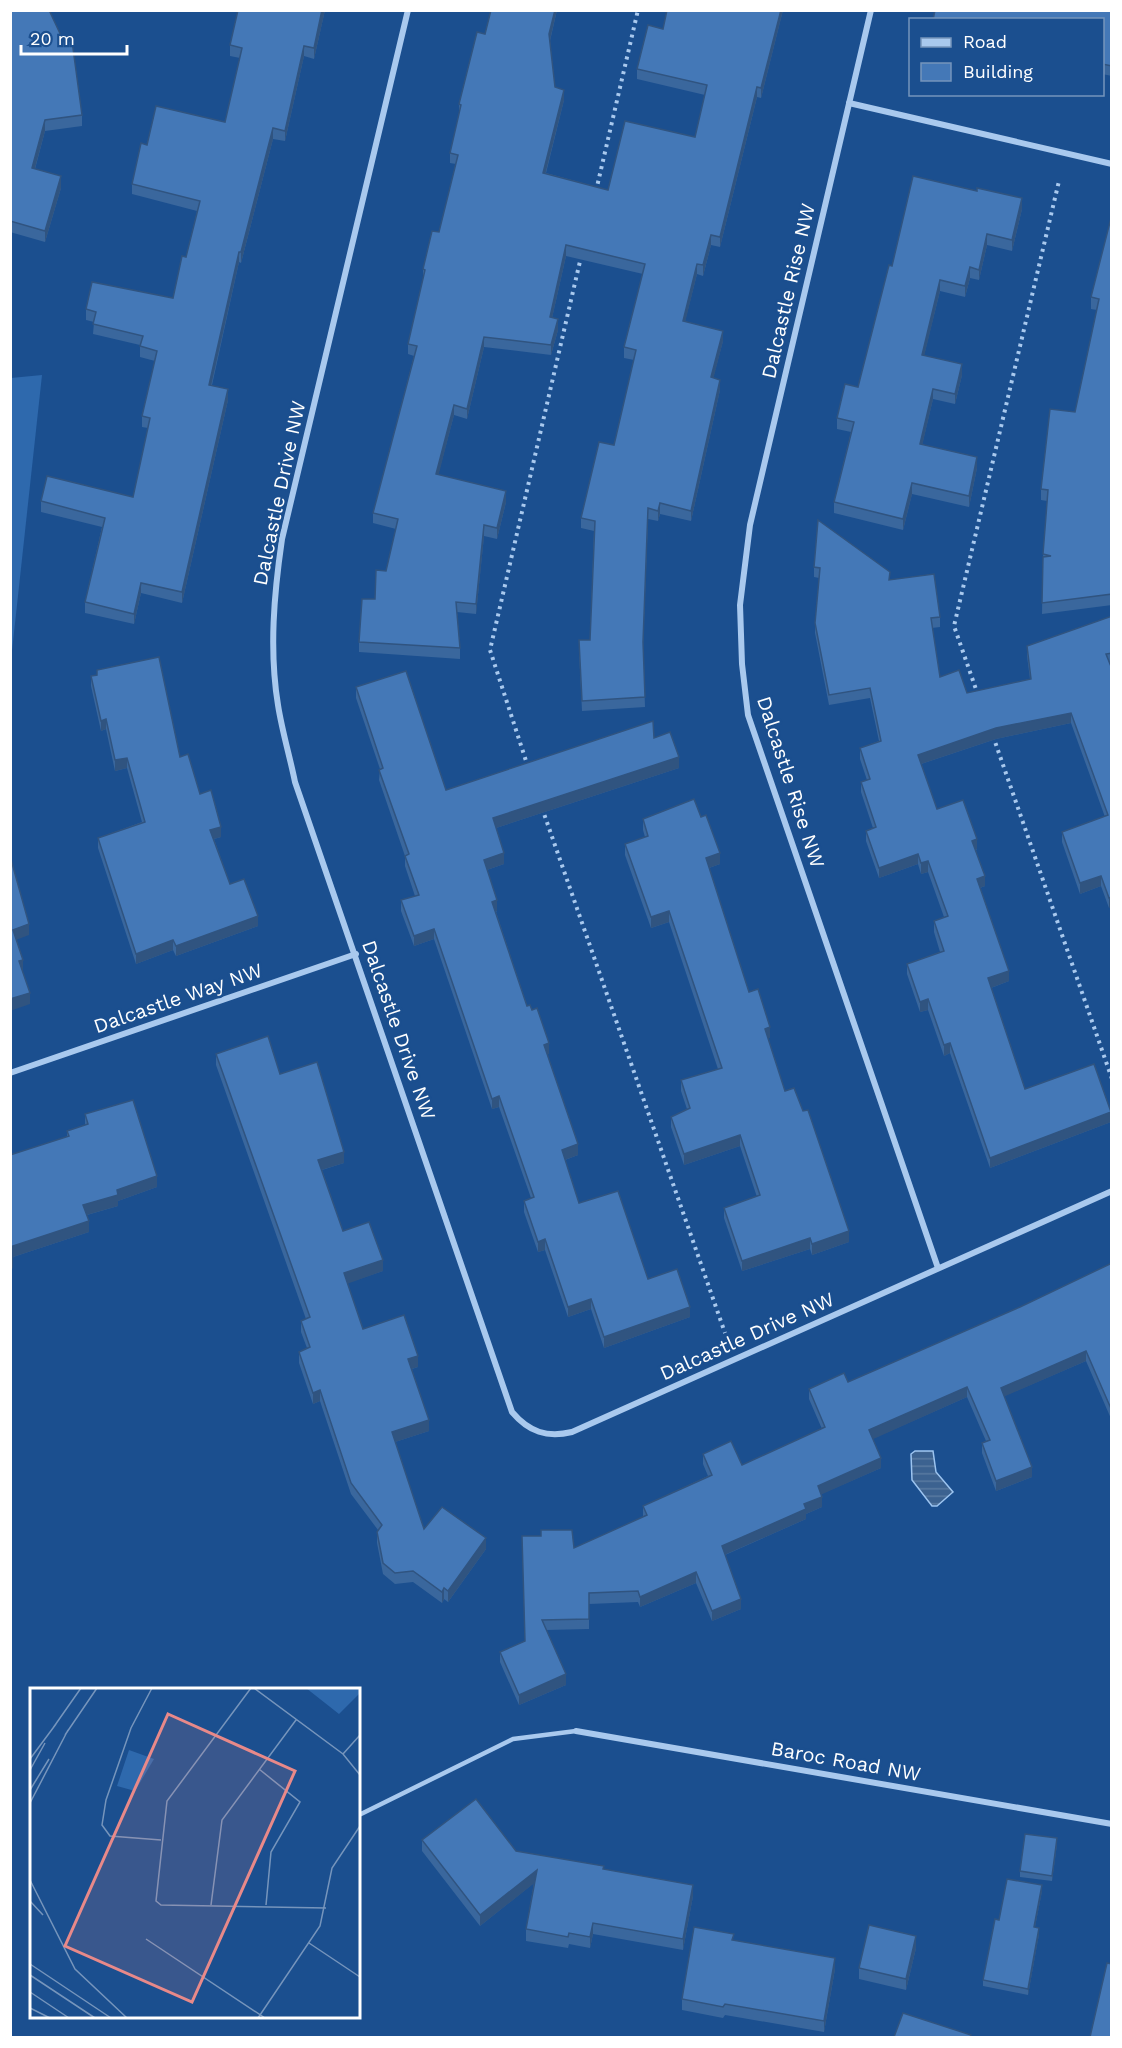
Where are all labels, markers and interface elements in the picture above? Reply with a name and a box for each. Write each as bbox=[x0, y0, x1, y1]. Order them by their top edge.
scale bar bbox=[21, 18, 128, 56]
legend bbox=[909, 18, 1104, 96]
text: 20 m bbox=[30, 28, 75, 49]
text: Road bbox=[963, 31, 1007, 52]
text: Building bbox=[963, 61, 1033, 82]
street label: Dalcastle Rise NW bbox=[756, 201, 820, 381]
street label: Dalcastle Drive NW bbox=[248, 398, 310, 588]
street label: Dalcastle Rise NW bbox=[752, 693, 830, 871]
street label: Dalcastle Drive NW bbox=[357, 937, 441, 1123]
street label: Dalcastle Way NW bbox=[90, 958, 266, 1038]
street label: Dalcastle Drive NW bbox=[656, 1287, 838, 1385]
inset map bbox=[30, 1688, 360, 2018]
street label: Baroc Road NW bbox=[769, 1736, 923, 1786]

